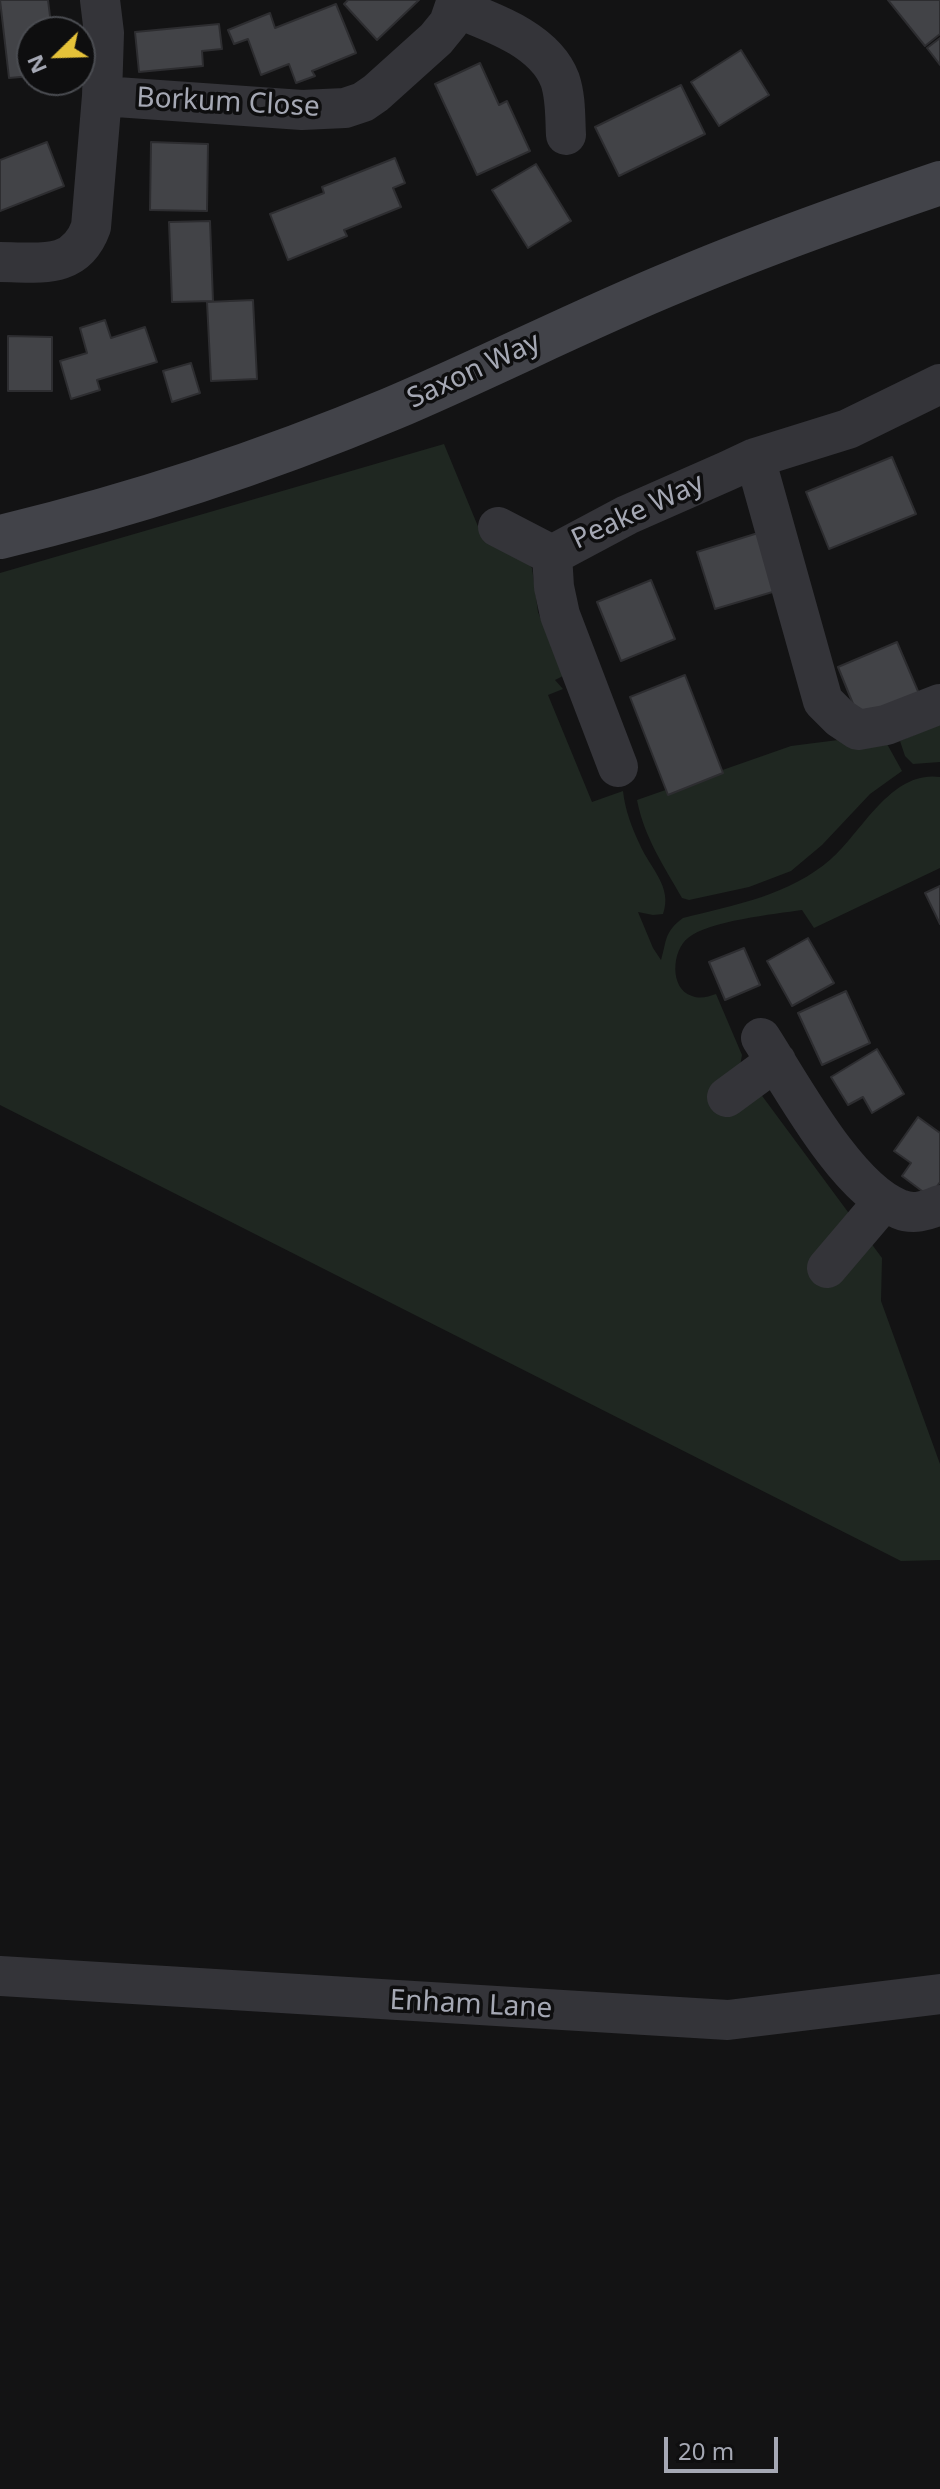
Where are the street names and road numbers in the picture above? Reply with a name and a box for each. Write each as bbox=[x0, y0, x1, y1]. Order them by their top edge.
street label: Borkum Close bbox=[136, 81, 320, 125]
street label: Saxon Way bbox=[402, 326, 546, 416]
street label: Peake Way bbox=[567, 467, 709, 557]
street label: Enham Lane bbox=[389, 1984, 553, 2026]

